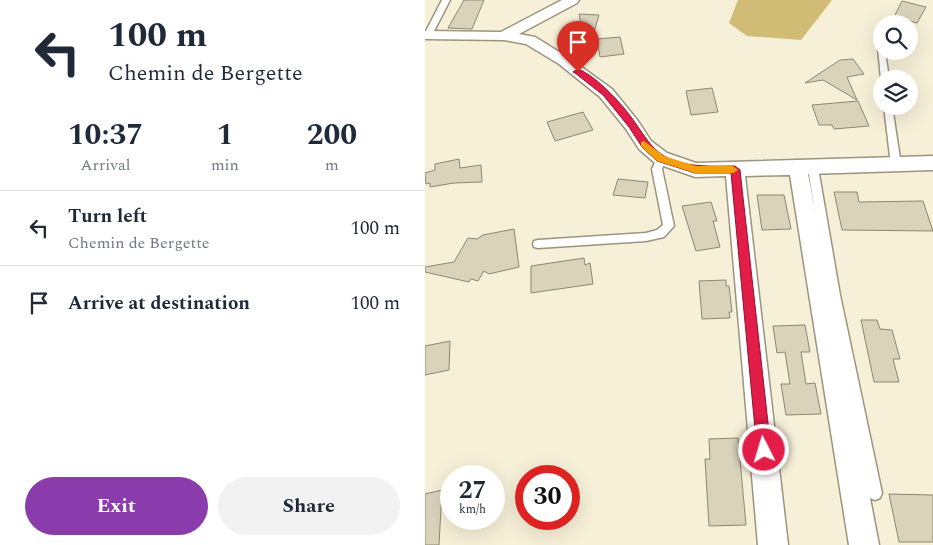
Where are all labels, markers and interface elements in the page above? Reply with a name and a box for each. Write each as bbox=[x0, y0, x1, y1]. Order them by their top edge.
text: 100 m bbox=[108, 9, 207, 62]
map controls bbox=[873, 15, 918, 115]
button: search bbox=[873, 15, 918, 60]
icon: left bbox=[25, 20, 90, 85]
pin bbox=[557, 21, 599, 72]
icon: arrive bbox=[564, 28, 592, 56]
text: Chemin de Bergette bbox=[108, 57, 303, 90]
button: layers bbox=[873, 70, 918, 115]
text: 10:37 bbox=[68, 112, 143, 158]
text: 1 bbox=[216, 112, 233, 158]
text: 200 bbox=[307, 112, 357, 158]
text: Arrival bbox=[81, 153, 130, 177]
text: min bbox=[211, 153, 239, 177]
text: m bbox=[325, 153, 339, 177]
text: Turn left bbox=[68, 202, 147, 231]
icon: left bbox=[25, 214, 53, 242]
text: 100 m bbox=[350, 214, 400, 243]
text: Chemin de Bergette bbox=[68, 231, 210, 255]
icon: arrive bbox=[25, 289, 53, 317]
text: Arrive at destination bbox=[68, 289, 250, 318]
text: 100 m bbox=[350, 289, 400, 318]
position arrow bbox=[737, 423, 789, 475]
speed limit sign: 30 bbox=[515, 465, 580, 530]
text: 27 bbox=[458, 472, 487, 510]
button: Exit bbox=[25, 477, 208, 535]
button: Share bbox=[218, 477, 400, 535]
text: km/h bbox=[459, 500, 486, 519]

